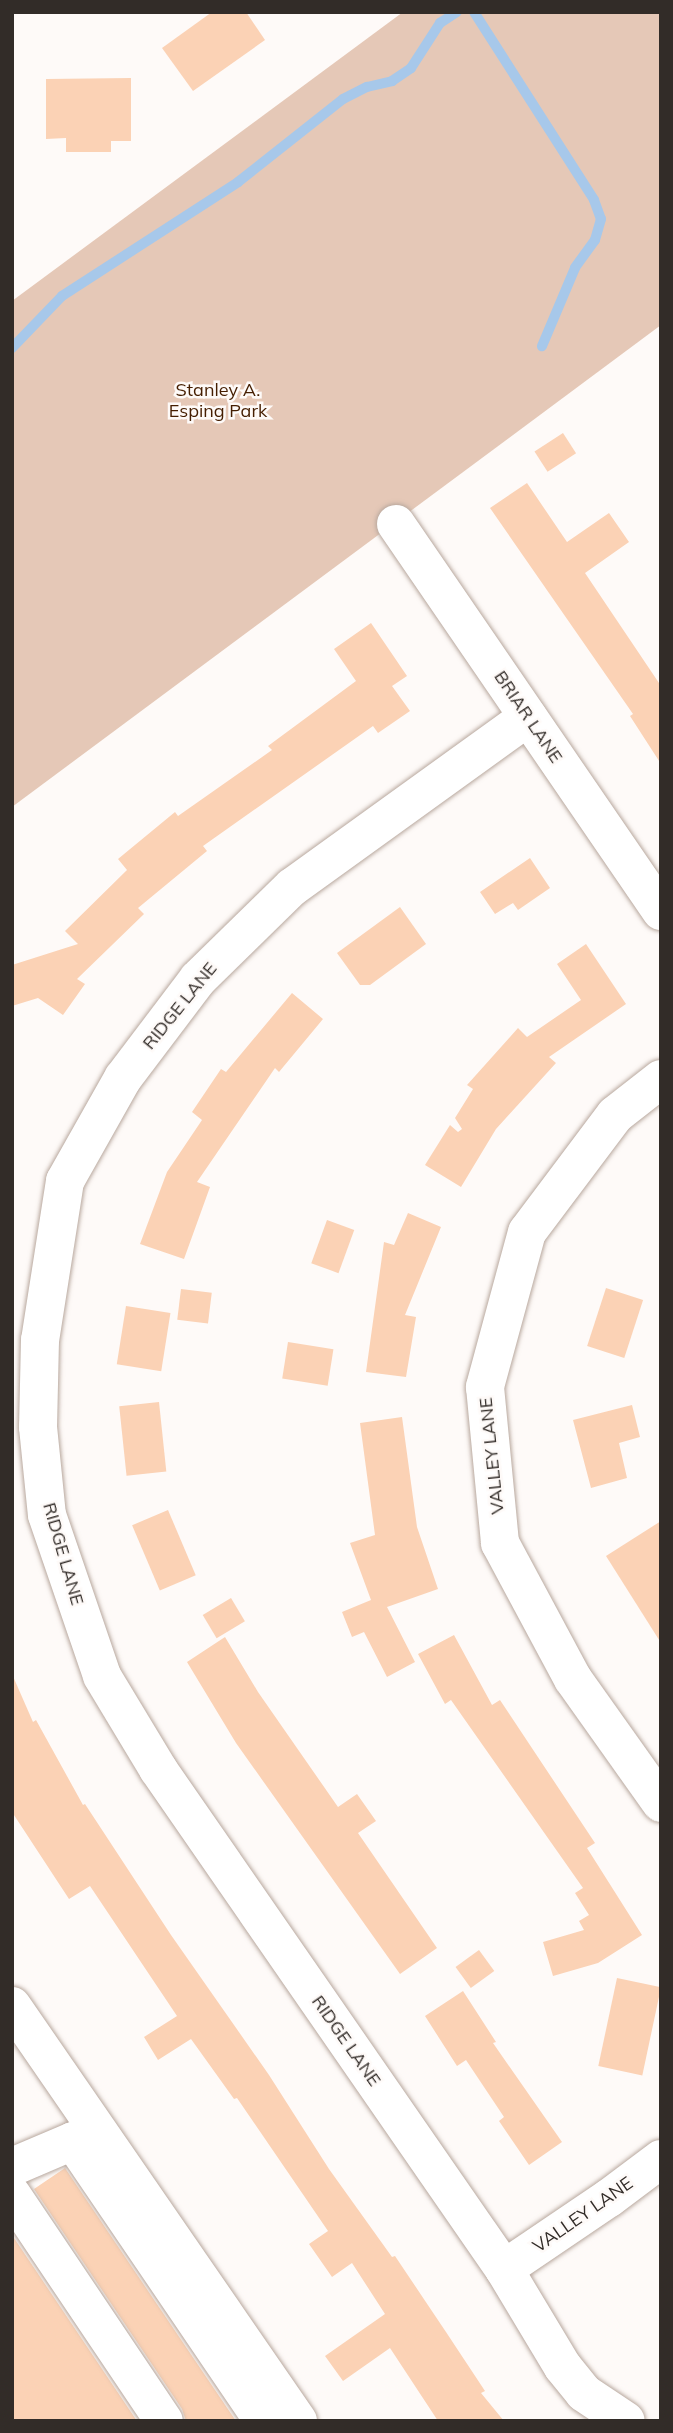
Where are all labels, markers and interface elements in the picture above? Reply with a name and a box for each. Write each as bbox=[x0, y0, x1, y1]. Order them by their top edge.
park label: Stanley A. Esping Park bbox=[169, 380, 267, 422]
street label: BRIAR LANE bbox=[489, 667, 567, 767]
street label: RIDGE LANE bbox=[138, 958, 222, 1054]
street label: VALLEY LANE bbox=[475, 1397, 509, 1515]
street label: RIDGE LANE bbox=[38, 1500, 88, 1608]
street label: RIDGE LANE bbox=[307, 1992, 385, 2090]
street label: VALLEY LANE bbox=[529, 2173, 637, 2257]

